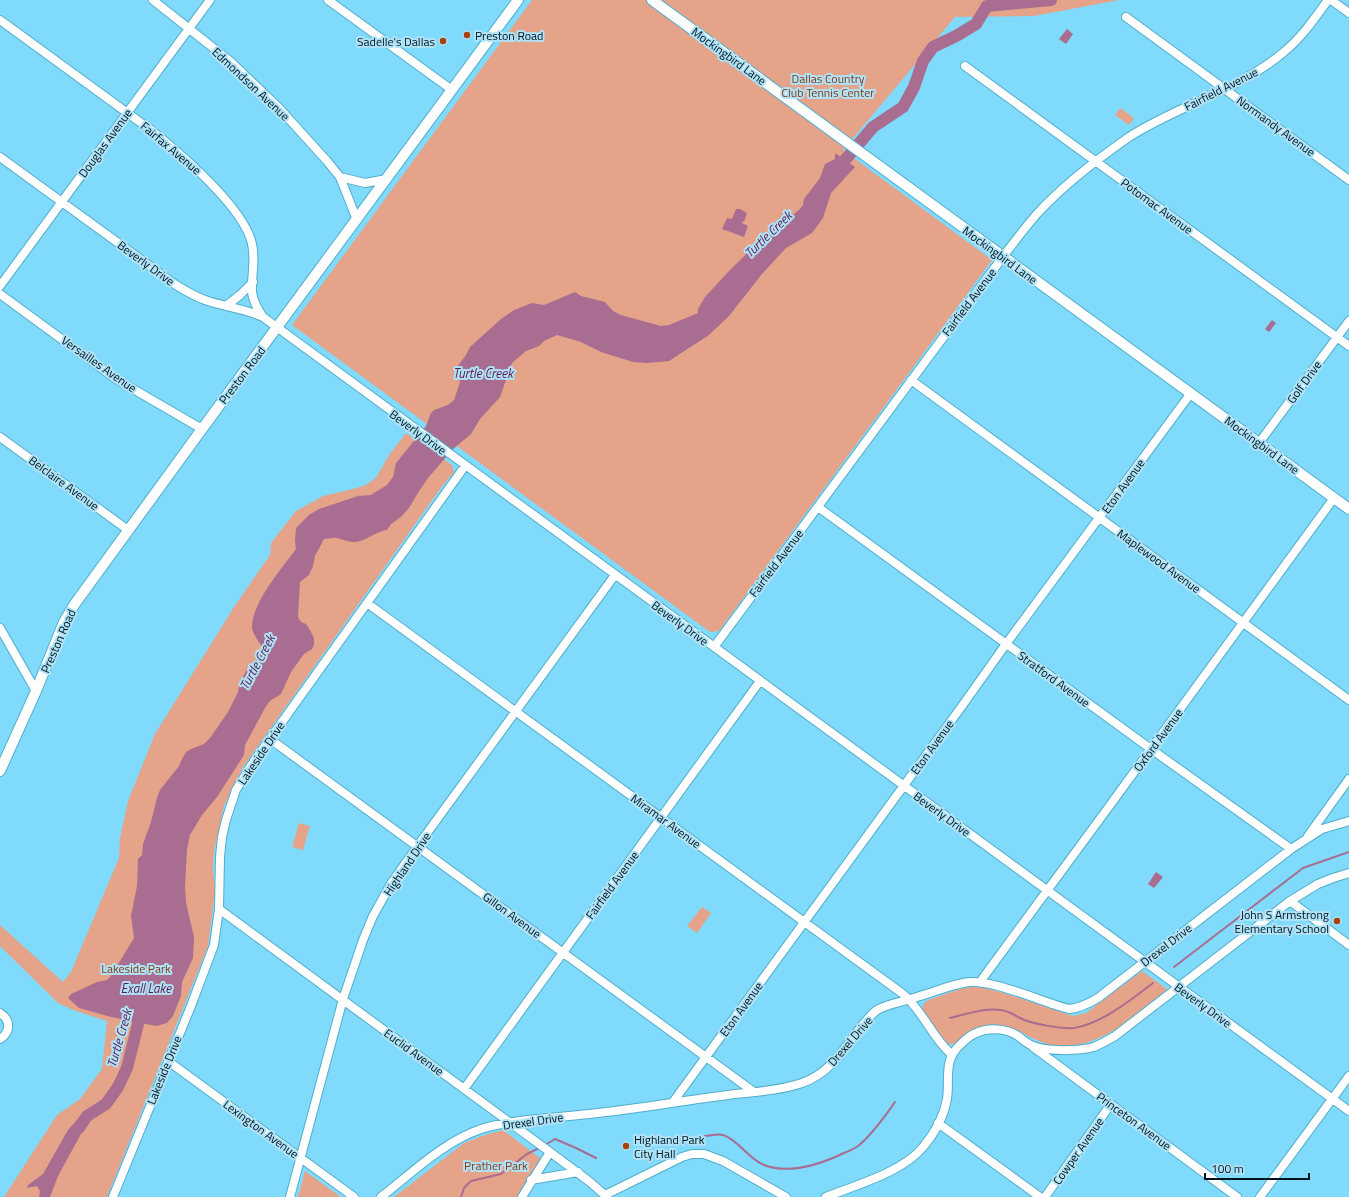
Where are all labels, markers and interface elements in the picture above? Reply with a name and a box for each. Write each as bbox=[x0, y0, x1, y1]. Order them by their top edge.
street label: Mockingbird Lane bbox=[688, 22, 770, 90]
place label: Preston Road bbox=[475, 26, 543, 45]
marker: Preston Road bbox=[462, 30, 472, 40]
place label: Sadelle's Dallas bbox=[357, 32, 435, 51]
marker: Sadelle's Dallas bbox=[438, 36, 448, 46]
street label: Edmondson Avenue bbox=[208, 43, 294, 125]
street label: Fairfield Avenue bbox=[1181, 62, 1261, 116]
park label: Dallas Country Club Tennis Center bbox=[782, 69, 874, 102]
street label: Normandy Avenue bbox=[1233, 91, 1319, 161]
street label: Douglas Avenue bbox=[73, 105, 137, 181]
street label: Fairfax Avenue bbox=[136, 117, 206, 179]
street label: Potomac Avenue bbox=[1117, 173, 1197, 239]
water label: Turtle Creek bbox=[740, 204, 798, 262]
street label: Mockingbird Lane bbox=[959, 221, 1041, 289]
street label: Beverly Drive bbox=[113, 236, 179, 290]
street label: Fairfield Avenue bbox=[937, 264, 1001, 340]
street label: Versailles Avenue bbox=[57, 331, 141, 397]
street label: Preston Road bbox=[214, 342, 270, 408]
street label: Golf Drive bbox=[1282, 356, 1326, 408]
water label: Turtle Creek bbox=[453, 363, 515, 383]
street label: Beverly Drive bbox=[385, 405, 451, 459]
street label: Mockingbird Lane bbox=[1221, 411, 1303, 479]
street label: Belclaire Avenue bbox=[25, 451, 103, 515]
street label: Eton Avenue bbox=[1097, 455, 1149, 517]
street label: Maplewood Avenue bbox=[1113, 524, 1205, 598]
street label: Fairfield Avenue bbox=[744, 525, 808, 601]
street label: Beverly Drive bbox=[647, 596, 713, 650]
street label: Preston Road bbox=[35, 606, 81, 676]
water label: Turtle Creek bbox=[234, 629, 281, 693]
street label: Stratford Avenue bbox=[1014, 646, 1094, 712]
street label: Oxford Avenue bbox=[1129, 704, 1187, 776]
street label: Eton Avenue bbox=[906, 716, 958, 778]
street label: Lakeside Drive bbox=[233, 717, 289, 789]
street label: Beverly Drive bbox=[909, 787, 975, 841]
street label: Miramar Avenue bbox=[627, 789, 705, 853]
street label: Highland Drive bbox=[378, 828, 436, 900]
street label: Fairfield Avenue bbox=[581, 847, 643, 923]
street label: Gillon Avenue bbox=[479, 887, 545, 943]
place label: John S Armstrong Elementary School bbox=[1235, 905, 1329, 938]
marker: John S Armstrong Elementary School bbox=[1332, 916, 1342, 926]
street label: Drexel Drive bbox=[1136, 919, 1196, 971]
park label: Lakeside Park bbox=[101, 959, 171, 978]
water label: Exall Lake bbox=[121, 978, 172, 998]
street label: Eton Avenue bbox=[715, 978, 767, 1040]
street label: Beverly Drive bbox=[1170, 978, 1236, 1032]
water label: Turtle Creek bbox=[101, 1004, 137, 1070]
street label: Drexel Drive bbox=[823, 1012, 877, 1070]
street label: Euclid Avenue bbox=[380, 1024, 448, 1080]
street label: Lakeside Drive bbox=[142, 1033, 186, 1107]
street label: Princeton Avenue bbox=[1093, 1087, 1175, 1155]
street label: Lexington Avenue bbox=[219, 1095, 303, 1163]
street label: Drexel Drive bbox=[502, 1107, 564, 1135]
street label: Cowper Avenue bbox=[1048, 1113, 1108, 1189]
place label: Highland Park City Hall bbox=[634, 1130, 705, 1163]
marker: Highland Park City Hall bbox=[621, 1141, 631, 1151]
scale bar bbox=[1205, 1155, 1309, 1181]
park label: Prather Park bbox=[464, 1156, 528, 1175]
text: 100 m bbox=[1211, 1159, 1244, 1178]

